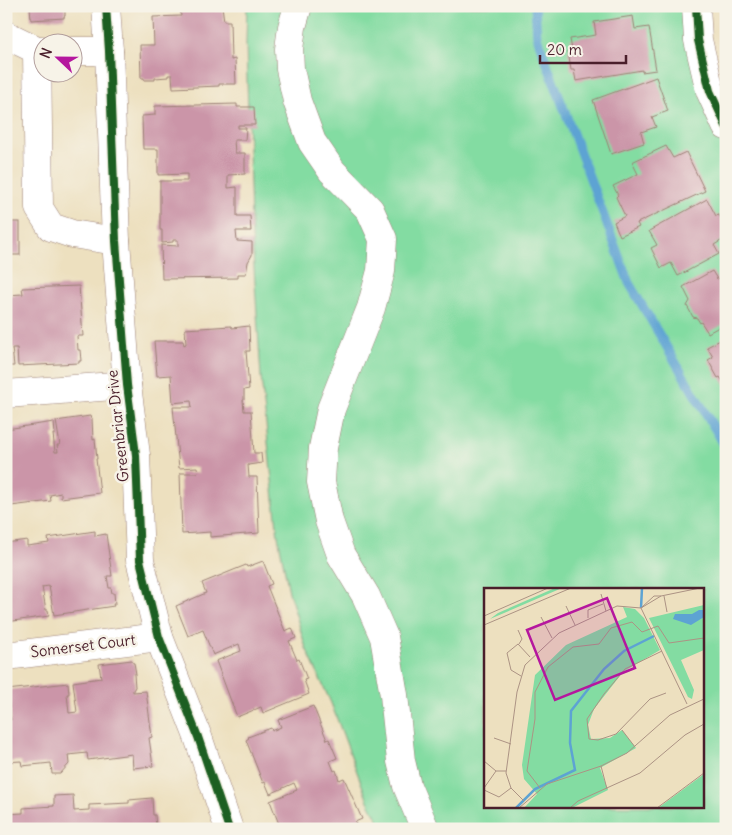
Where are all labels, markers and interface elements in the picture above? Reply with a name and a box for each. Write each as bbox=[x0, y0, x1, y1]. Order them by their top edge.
north arrow bbox=[32, 32, 82, 82]
scale bar bbox=[540, 32, 626, 64]
text: 20 m bbox=[547, 40, 582, 59]
text: N bbox=[36, 45, 56, 61]
street label: Greenbriar Drive bbox=[102, 369, 133, 483]
inset map bbox=[484, 588, 704, 808]
street label: Somerset Court bbox=[29, 630, 137, 661]

